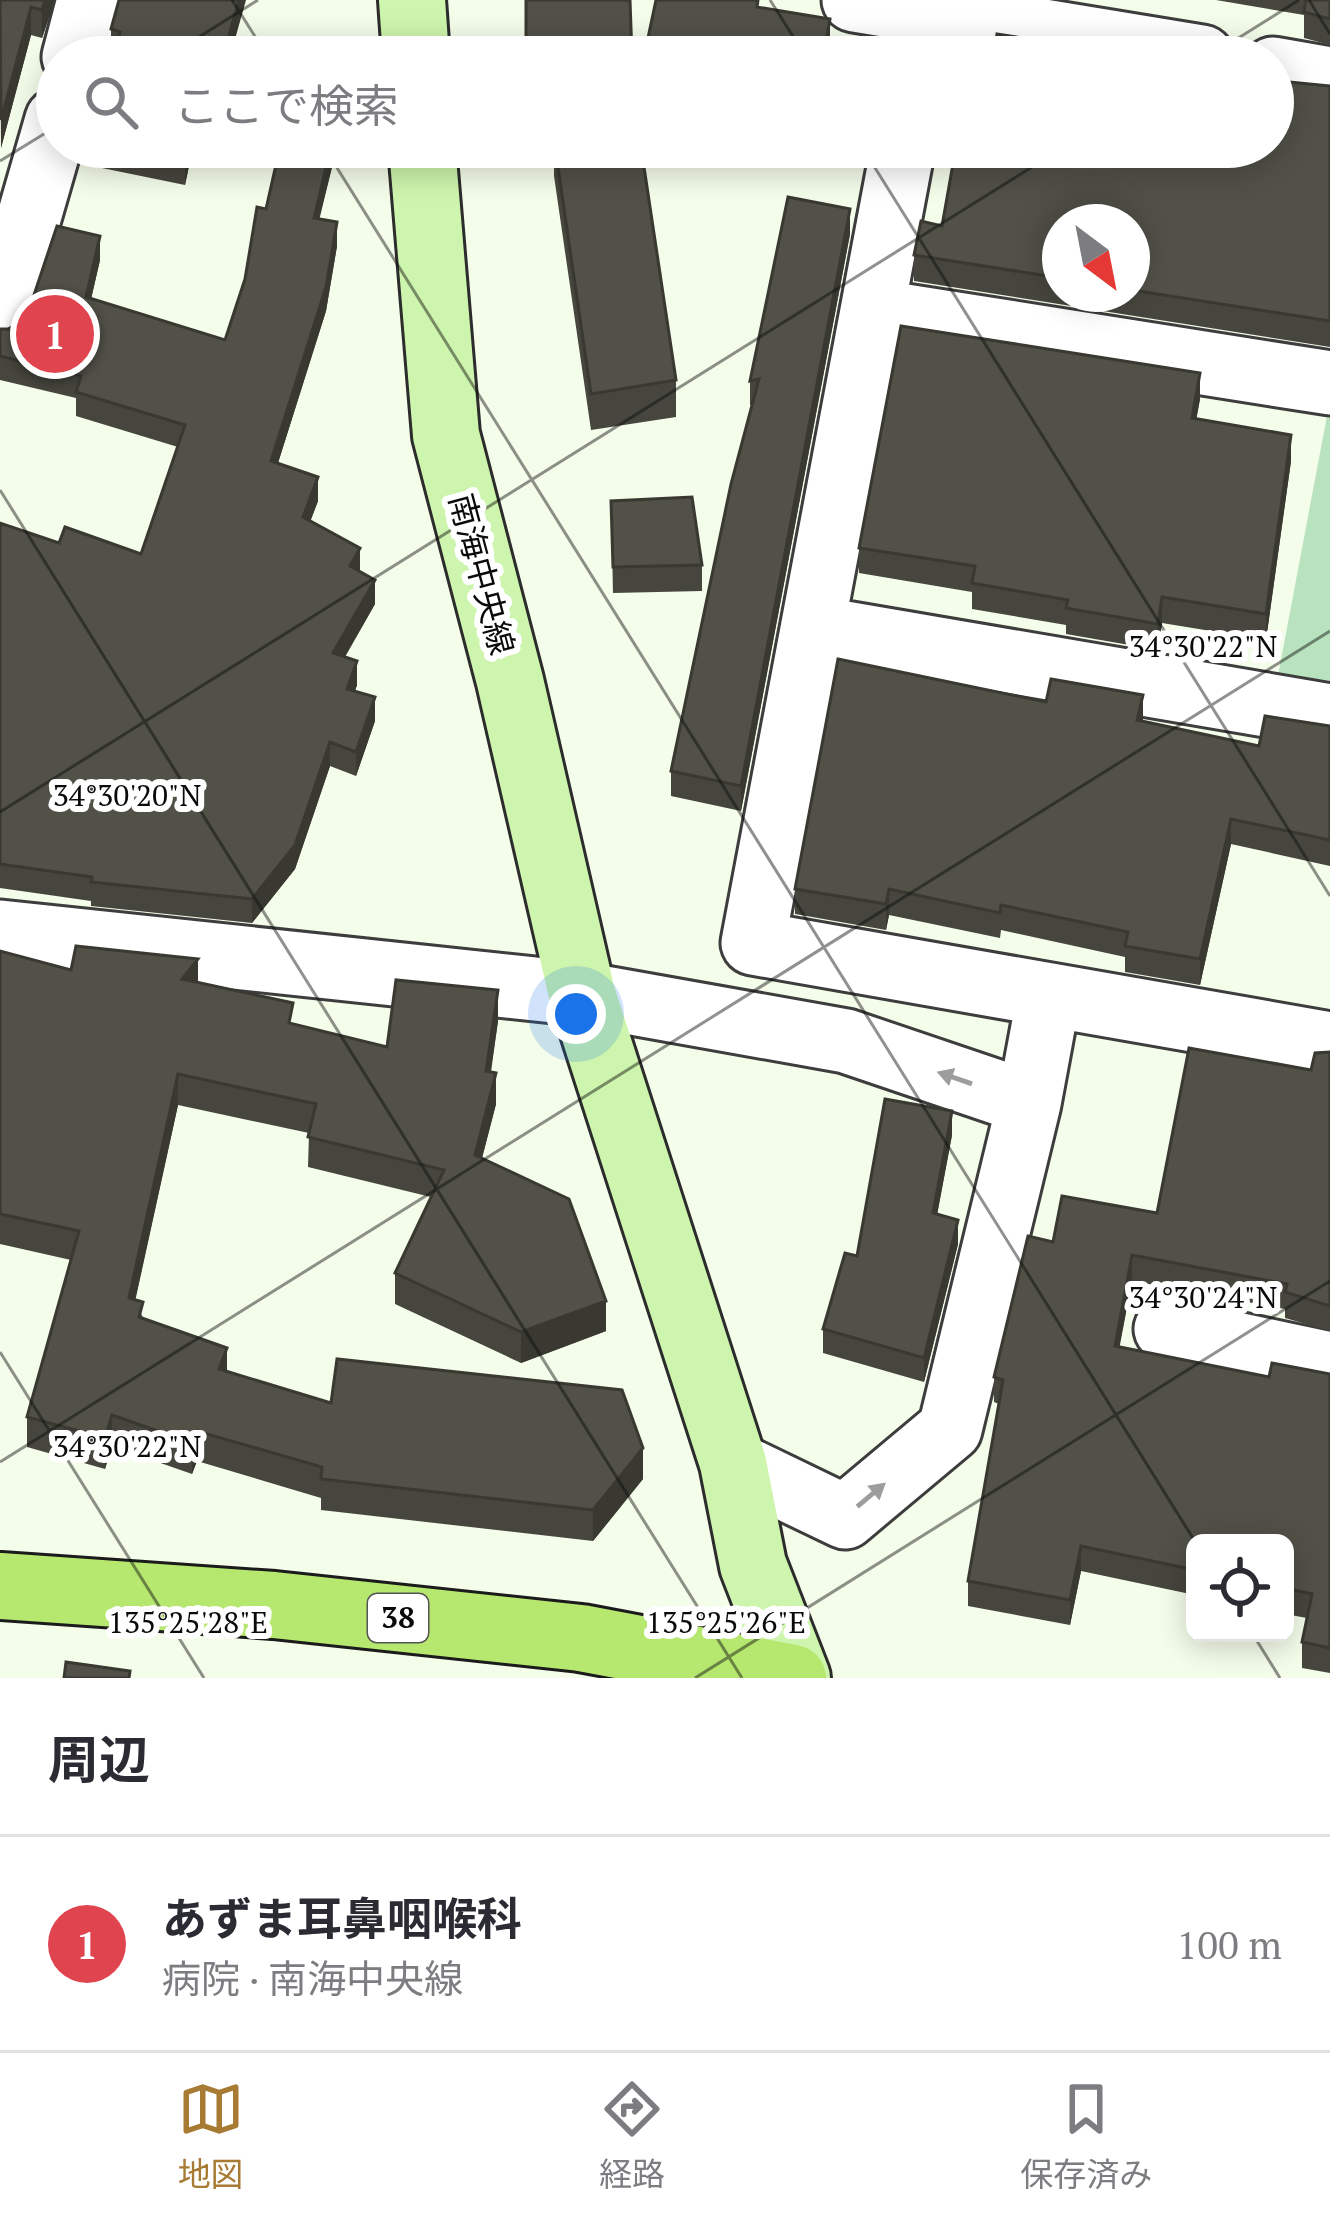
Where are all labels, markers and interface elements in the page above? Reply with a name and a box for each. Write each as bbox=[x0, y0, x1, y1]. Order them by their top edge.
search box bbox=[36, 36, 1294, 168]
icon: search bbox=[78, 69, 144, 135]
text: ここで検索 bbox=[174, 75, 399, 135]
north arrow bbox=[1042, 204, 1150, 312]
pin: 1 bbox=[16, 289, 94, 379]
street label: 南海中央線 bbox=[440, 489, 525, 659]
text: 34°30'22"N bbox=[1129, 626, 1277, 666]
text: 34°30'20"N bbox=[53, 775, 201, 815]
your location bbox=[546, 984, 606, 1044]
one-way arrow bbox=[937, 1068, 973, 1086]
text: 34°30'24"N bbox=[1129, 1277, 1277, 1317]
text: 34°30'22"N bbox=[53, 1426, 201, 1466]
one-way arrow bbox=[856, 1482, 886, 1508]
map controls bbox=[1186, 1534, 1294, 1642]
button: locate bbox=[1186, 1534, 1294, 1642]
road number: 38 bbox=[368, 1594, 428, 1642]
text: 135°25'28"E bbox=[108, 1602, 268, 1642]
text: 135°25'26"E bbox=[646, 1602, 806, 1642]
text: 周辺 bbox=[48, 1725, 150, 1793]
text: あずま耳鼻咽喉科 bbox=[162, 1888, 522, 1948]
text: 1 bbox=[76, 1918, 98, 1970]
text: 100 m bbox=[1177, 1918, 1282, 1970]
text: 病院 · 南海中央線 bbox=[162, 1952, 463, 2004]
tab: 地図 bbox=[178, 2076, 244, 2196]
tab: 経路 bbox=[599, 2076, 665, 2196]
tab: 保存済み bbox=[1020, 2076, 1152, 2196]

